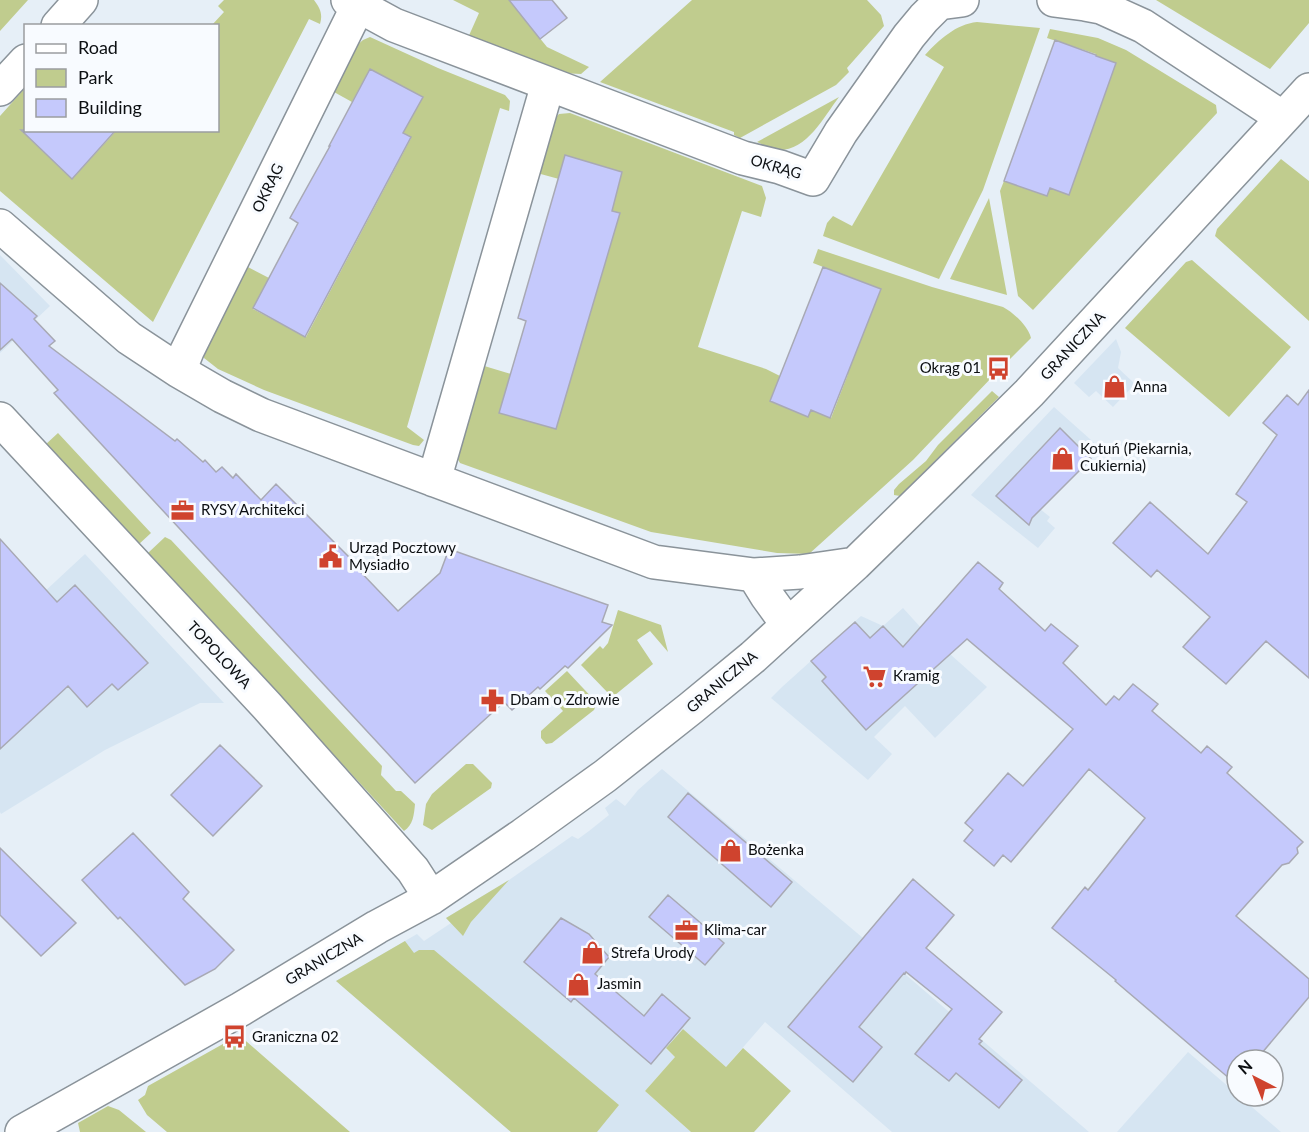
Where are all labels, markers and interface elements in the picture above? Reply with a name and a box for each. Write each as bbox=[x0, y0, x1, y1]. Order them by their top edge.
legend bbox=[24, 24, 219, 132]
text: Road bbox=[78, 36, 118, 58]
text: Park bbox=[78, 66, 114, 88]
text: Building bbox=[78, 96, 142, 118]
street label: OKRĄG bbox=[749, 150, 804, 182]
street label: OKRĄG bbox=[248, 160, 287, 215]
street label: GRANICZNA bbox=[1036, 307, 1109, 383]
bus stop icon: Okrąg 01 bbox=[986, 355, 1012, 381]
place label: Okrąg 01 bbox=[920, 358, 981, 376]
shop icon: Anna bbox=[1102, 374, 1128, 400]
place label: Anna bbox=[1133, 377, 1167, 395]
place label: Kotuń (Piekarnia, Cukiernia) bbox=[1080, 439, 1192, 474]
shop icon: Kotuń (Piekarnia, Cukiernia) bbox=[1049, 445, 1075, 471]
office icon: RYSY Architekci bbox=[170, 497, 196, 523]
place label: RYSY Architekci bbox=[201, 500, 305, 518]
place label: Urząd Pocztowy Mysiadło bbox=[349, 538, 456, 573]
public building icon: Urząd Pocztowy Mysiadło bbox=[318, 544, 344, 570]
street label: TOPOLOWA bbox=[184, 617, 256, 692]
street label: GRANICZNA bbox=[682, 646, 761, 716]
supermarket icon: Kramig bbox=[862, 663, 888, 689]
place label: Kramig bbox=[893, 666, 940, 684]
pharmacy icon: Dbam o Zdrowie bbox=[479, 687, 505, 713]
place label: Dbam o Zdrowie bbox=[510, 690, 620, 708]
shop icon: Bożenka bbox=[717, 837, 743, 863]
place label: Bożenka bbox=[748, 840, 804, 858]
office icon: Klima-car bbox=[673, 917, 699, 943]
place label: Klima-car bbox=[704, 920, 767, 938]
street label: GRANICZNA bbox=[282, 928, 366, 988]
shop icon: Strefa Urody bbox=[580, 940, 606, 966]
place label: Strefa Urody bbox=[611, 943, 695, 961]
shop icon: Jasmin bbox=[566, 971, 592, 997]
place label: Jasmin bbox=[597, 974, 641, 992]
bus stop icon: Graniczna 02 bbox=[221, 1024, 247, 1050]
place label: Graniczna 02 bbox=[252, 1027, 339, 1045]
north arrow bbox=[1225, 1048, 1285, 1108]
text: N bbox=[1234, 1055, 1256, 1078]

